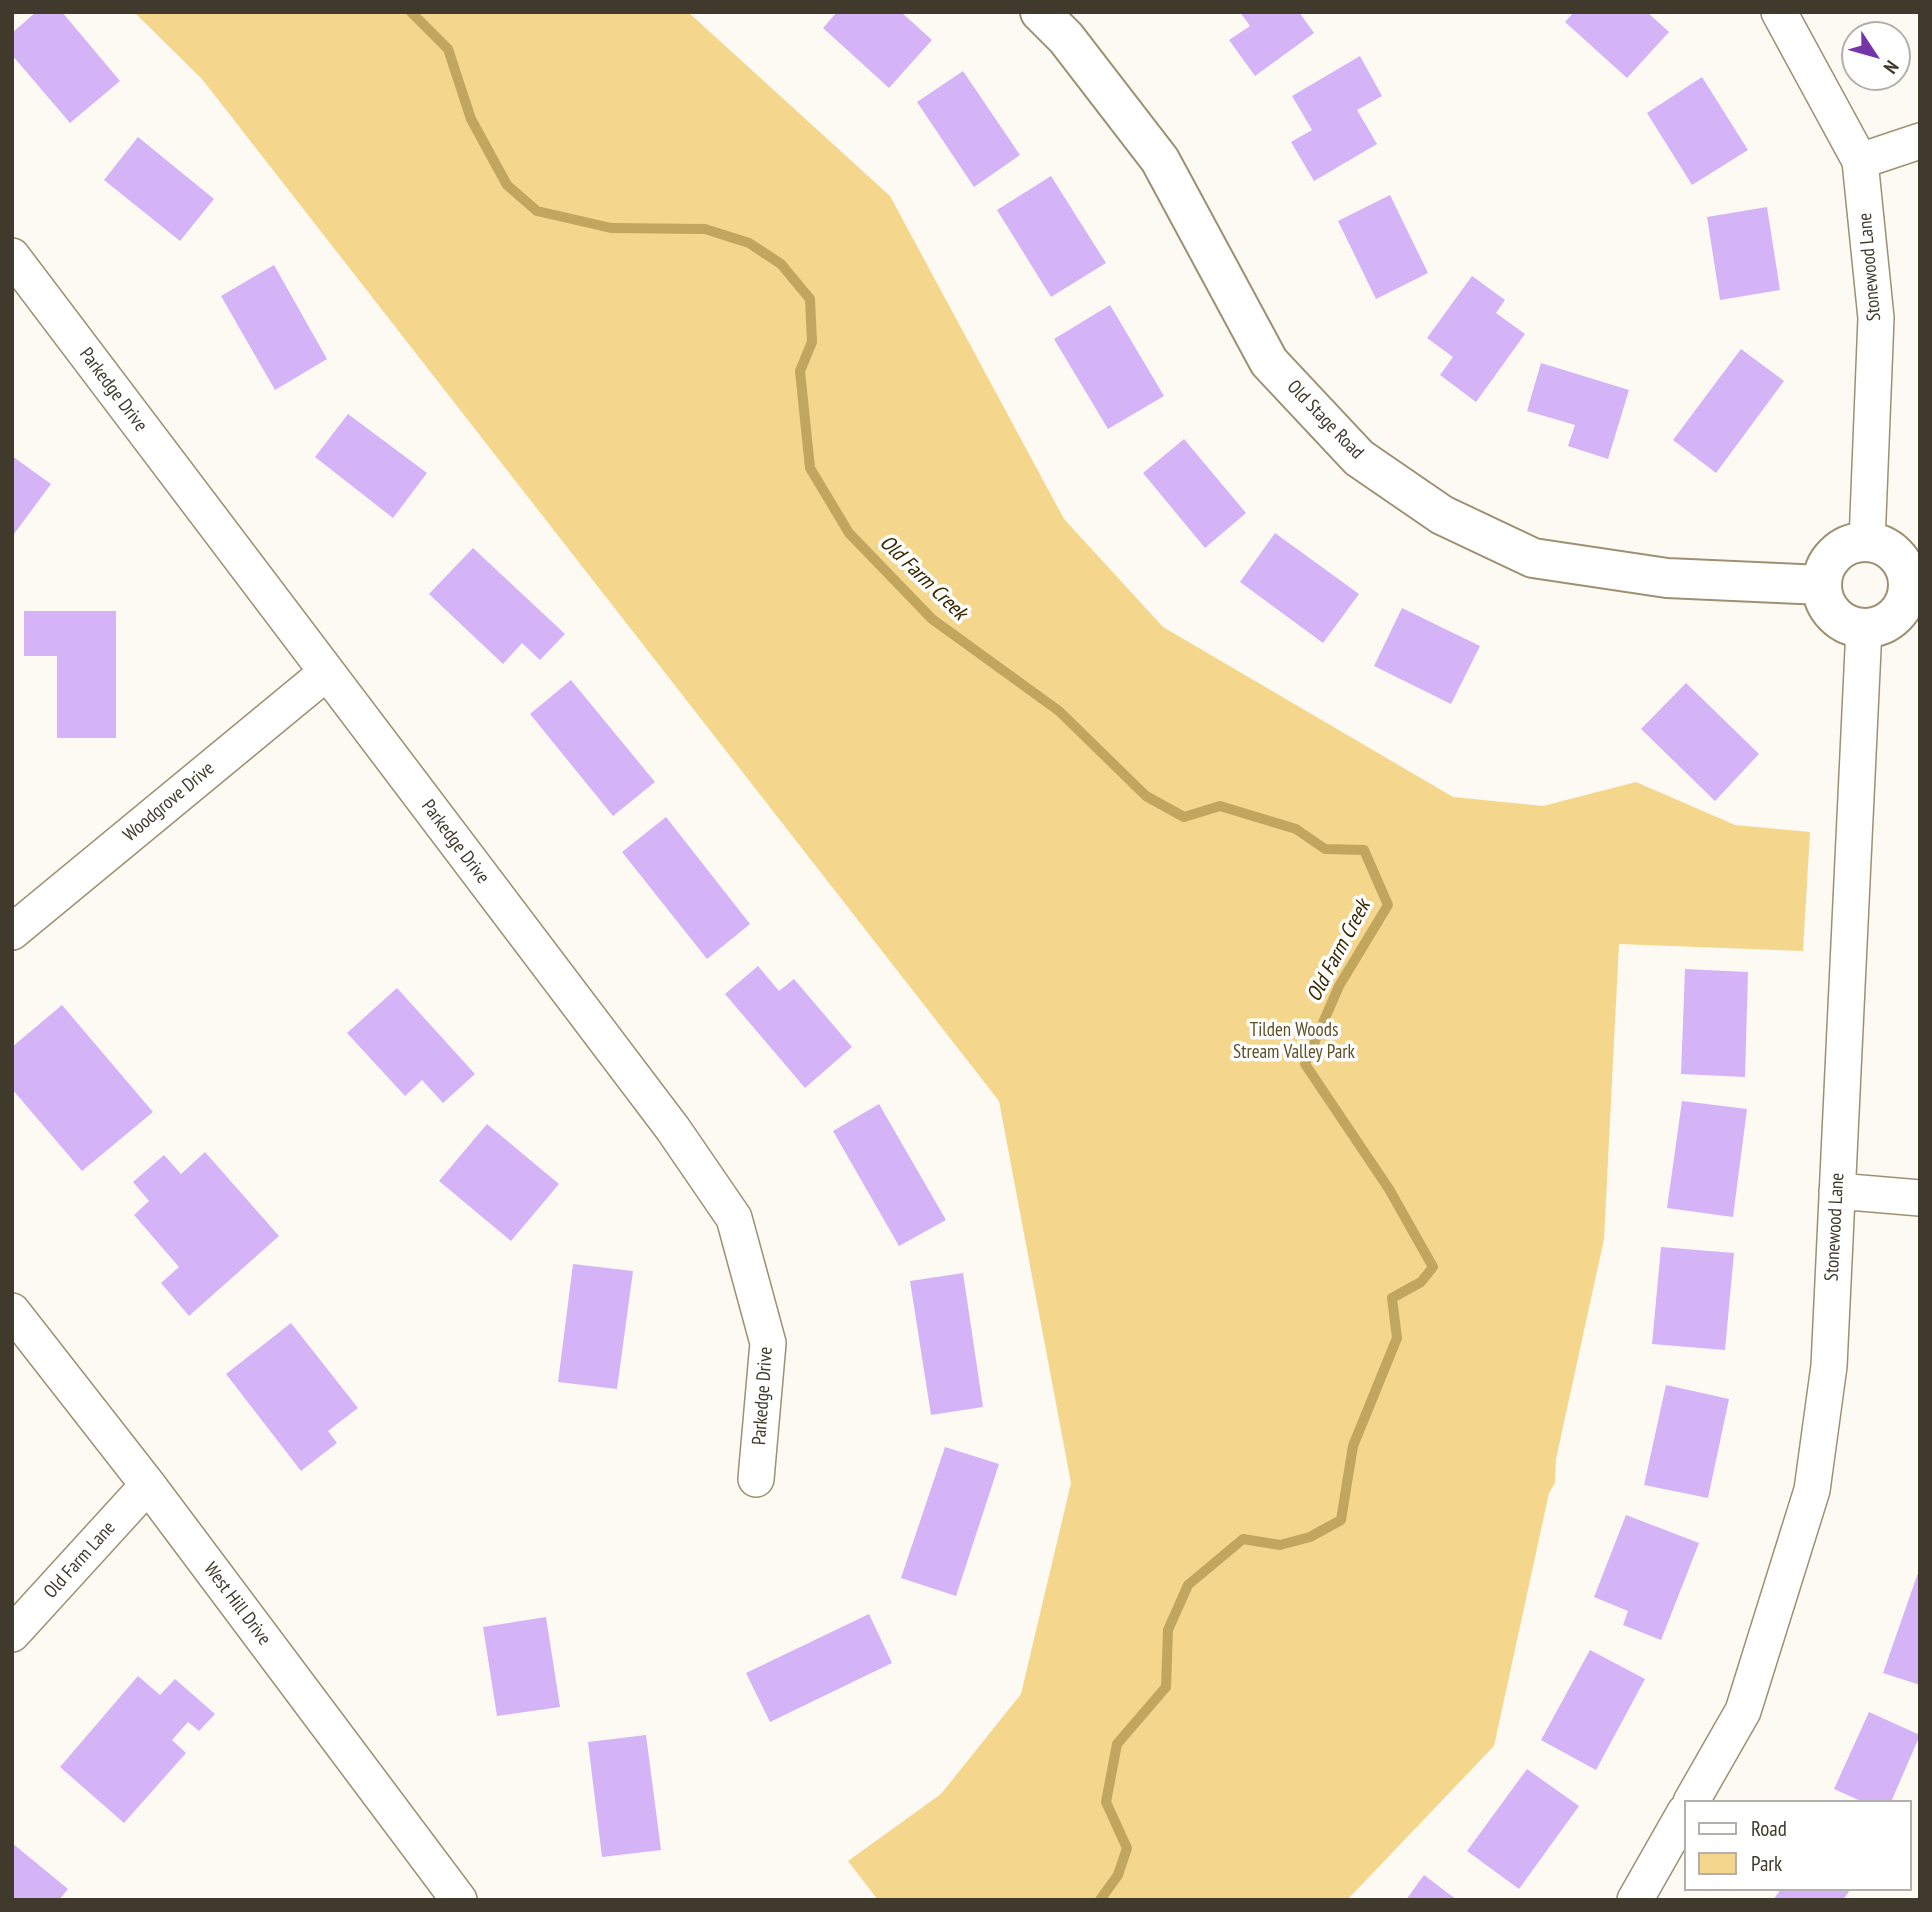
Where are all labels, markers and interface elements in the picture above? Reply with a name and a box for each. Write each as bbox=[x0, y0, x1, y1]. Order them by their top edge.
north arrow bbox=[1841, 21, 1911, 91]
text: N bbox=[1879, 56, 1904, 78]
street label: Stonewood Lane bbox=[1854, 212, 1886, 322]
street label: Parkedge Drive bbox=[74, 344, 152, 436]
street label: Old Stage Road bbox=[1282, 376, 1368, 464]
water label: Old Farm Creek bbox=[874, 530, 972, 626]
street label: Woodgrove Drive bbox=[119, 757, 219, 847]
street label: Parkedge Drive bbox=[416, 796, 494, 888]
water label: Old Farm Creek bbox=[1302, 896, 1376, 1006]
park label: Tilden Woods Stream Valley Park bbox=[1233, 1020, 1355, 1064]
street label: Stonewood Lane bbox=[1821, 1172, 1849, 1282]
street label: Parkedge Drive bbox=[748, 1346, 778, 1446]
street label: Old Farm Lane bbox=[40, 1517, 120, 1603]
street label: West Hill Drive bbox=[199, 1558, 275, 1650]
legend bbox=[1684, 1800, 1911, 1891]
text: Road bbox=[1751, 1815, 1787, 1842]
text: Park bbox=[1751, 1850, 1782, 1877]

